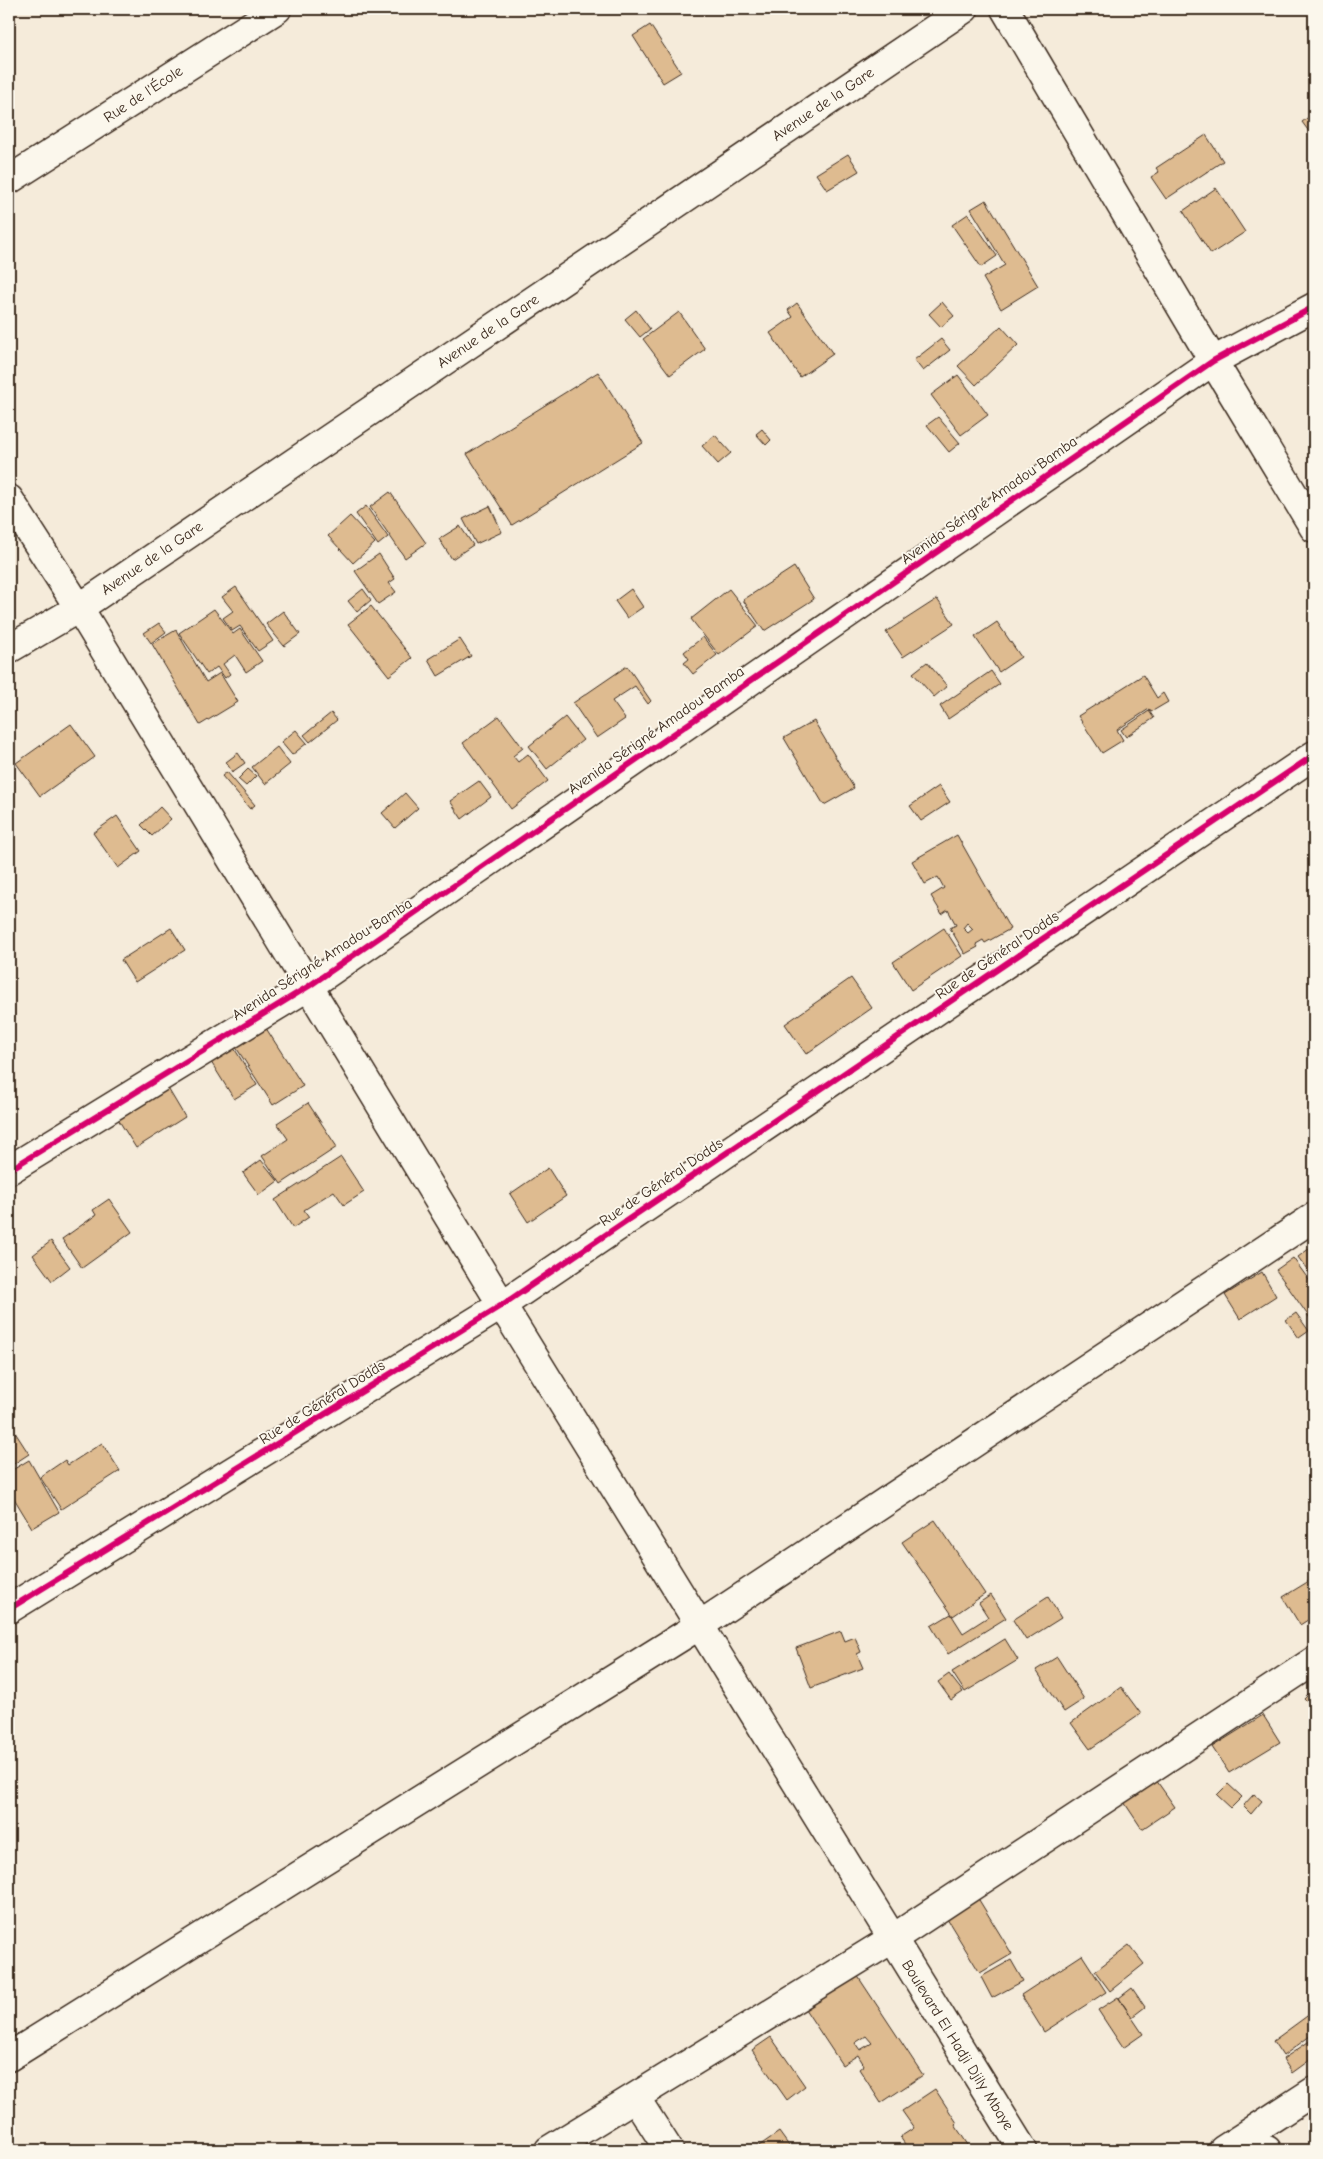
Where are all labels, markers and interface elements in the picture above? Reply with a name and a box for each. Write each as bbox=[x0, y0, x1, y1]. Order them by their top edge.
street label: Rue de l'École bbox=[99, 61, 186, 126]
street label: Avenue de la Gare bbox=[769, 63, 878, 145]
street label: Avenue de la Gare bbox=[434, 290, 543, 372]
street label: Avenida Sérigné Amadou Bamba bbox=[897, 432, 1081, 568]
street label: Avenue de la Gare bbox=[98, 517, 207, 599]
street label: Avenida Sérigné Amadou Bamba bbox=[564, 662, 748, 798]
street label: Avenida Sérigné Amadou Bamba bbox=[229, 894, 415, 1024]
street label: Rue de Général Dodds bbox=[932, 907, 1062, 1003]
street label: Rue de Général Dodds bbox=[596, 1134, 726, 1230]
street label: Rue de Général Dodds bbox=[256, 1356, 388, 1448]
street label: Boulevard El Hadji Djily Mbaye bbox=[898, 1957, 1018, 2134]

